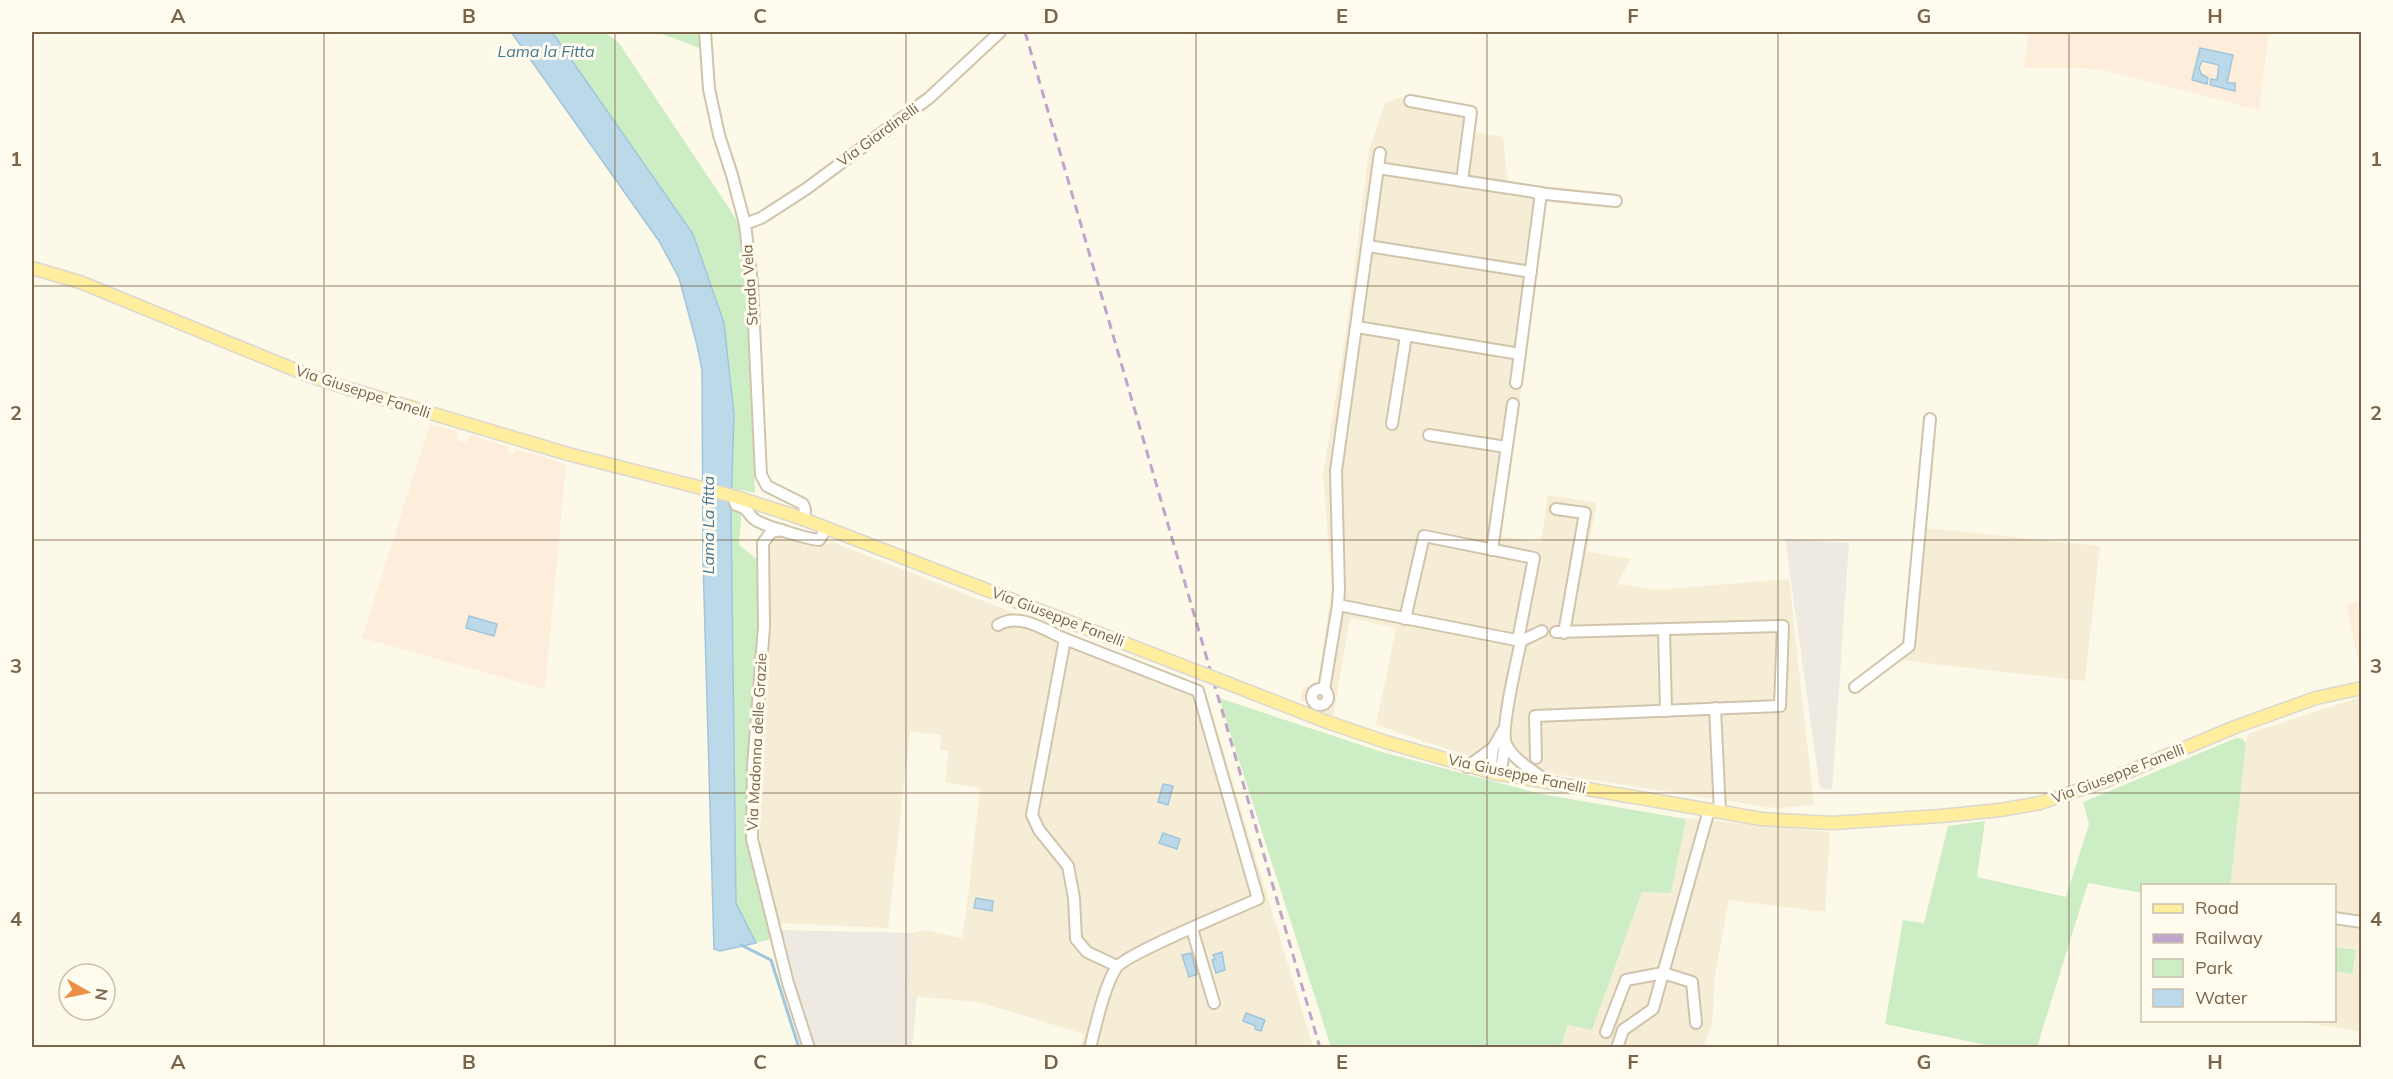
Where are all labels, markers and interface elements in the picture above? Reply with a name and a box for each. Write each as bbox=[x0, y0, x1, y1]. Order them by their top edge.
text: A bbox=[171, 3, 186, 28]
text: B bbox=[462, 3, 476, 28]
text: C bbox=[753, 3, 767, 28]
text: D bbox=[1043, 3, 1059, 28]
text: E bbox=[1336, 3, 1348, 28]
text: F bbox=[1627, 3, 1639, 28]
text: G bbox=[1917, 3, 1931, 28]
text: H bbox=[2207, 3, 2223, 28]
water label: Lama la Fitta bbox=[497, 41, 595, 61]
street label: Via Giardinelli bbox=[833, 99, 922, 171]
text: 1 bbox=[10, 146, 22, 171]
text: 1 bbox=[2370, 146, 2382, 171]
street label: Strada Vela bbox=[737, 244, 762, 326]
street label: Via Giuseppe Fanelli bbox=[293, 361, 433, 422]
text: 2 bbox=[10, 400, 22, 425]
text: 2 bbox=[2370, 400, 2382, 425]
water label: Lama La fitta bbox=[698, 475, 718, 574]
street label: Via Giuseppe Fanelli bbox=[989, 582, 1127, 651]
text: 3 bbox=[10, 653, 22, 678]
street label: Via Madonna delle Grazie bbox=[742, 653, 771, 831]
text: 3 bbox=[2370, 653, 2382, 678]
street label: Via Giuseppe Fanelli bbox=[2049, 739, 2187, 808]
street label: Via Giuseppe Fanelli bbox=[1446, 750, 1588, 797]
legend bbox=[2141, 884, 2336, 1022]
text: Road bbox=[2195, 896, 2239, 919]
text: 4 bbox=[10, 906, 22, 931]
text: 4 bbox=[2370, 906, 2382, 931]
text: Railway bbox=[2195, 926, 2263, 949]
text: Park bbox=[2195, 956, 2234, 979]
north arrow bbox=[57, 962, 117, 1022]
text: Water bbox=[2195, 986, 2248, 1009]
text: N bbox=[91, 987, 113, 1002]
text: A bbox=[171, 1049, 186, 1074]
text: B bbox=[462, 1049, 476, 1074]
text: C bbox=[753, 1049, 767, 1074]
text: D bbox=[1043, 1049, 1059, 1074]
text: E bbox=[1336, 1049, 1348, 1074]
text: F bbox=[1627, 1049, 1639, 1074]
text: G bbox=[1917, 1049, 1931, 1074]
text: H bbox=[2207, 1049, 2223, 1074]

